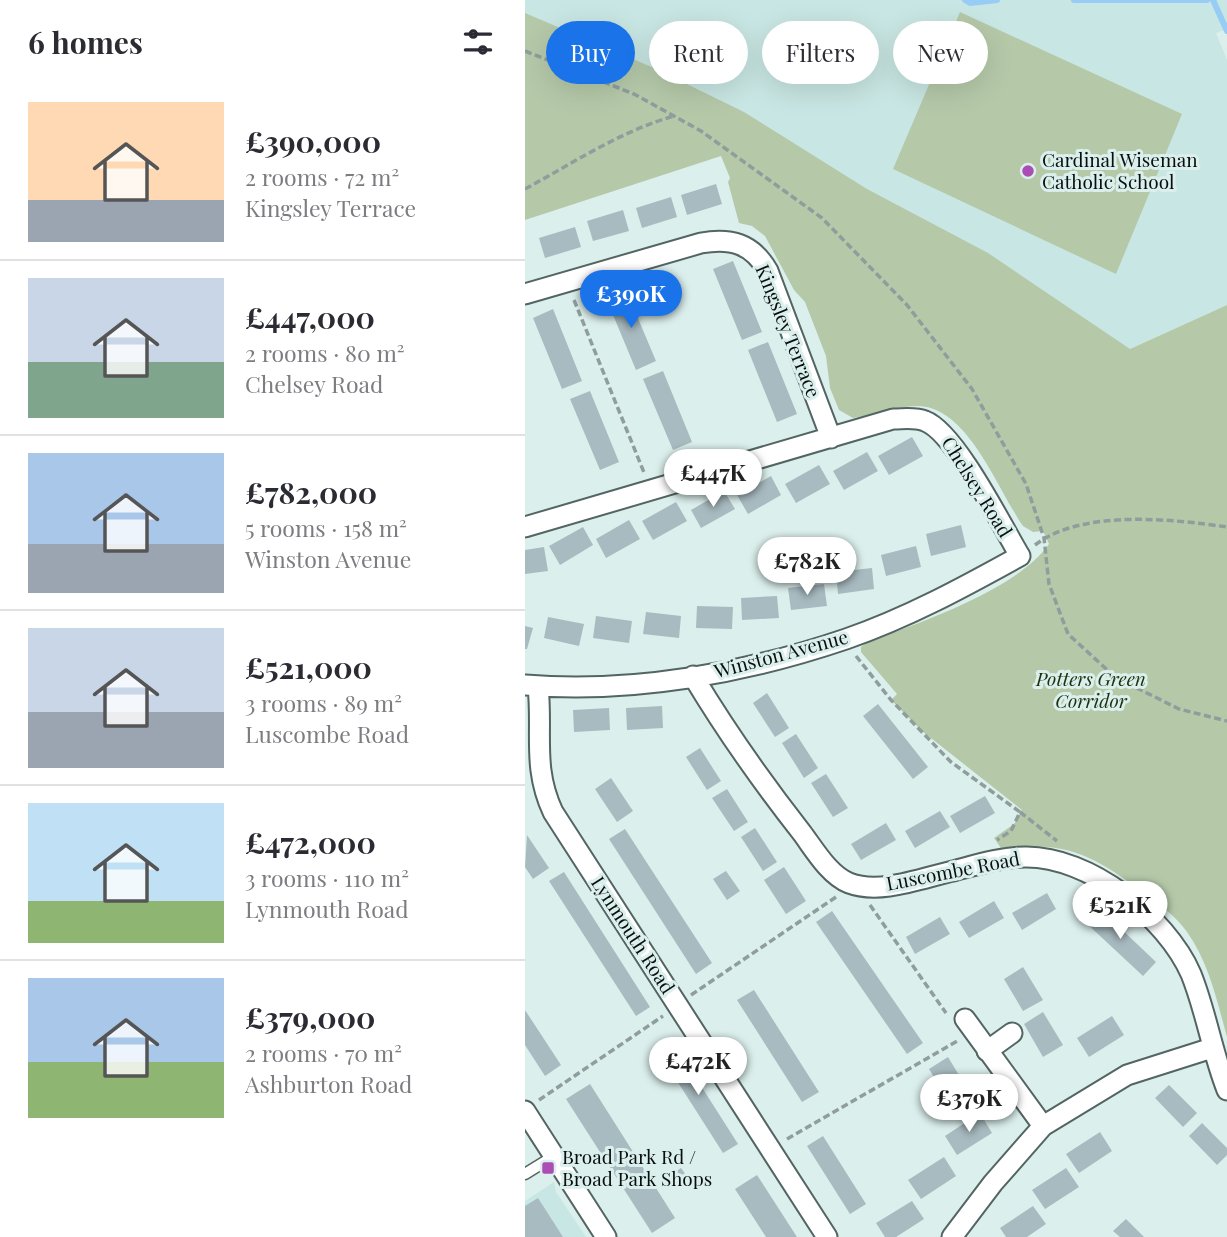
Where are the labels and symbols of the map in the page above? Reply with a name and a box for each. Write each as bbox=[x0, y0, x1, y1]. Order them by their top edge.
place label: Cardinal Wiseman Catholic School bbox=[1042, 146, 1198, 194]
marker: Cardinal Wiseman Catholic School bbox=[1020, 163, 1036, 179]
street label: Kingsley Terrace bbox=[750, 260, 827, 401]
pin: £390K bbox=[582, 270, 680, 330]
street label: Chelsey Road bbox=[937, 431, 1019, 542]
pin: £447K bbox=[664, 449, 762, 509]
pin: £782K bbox=[758, 538, 856, 597]
street label: Winston Avenue bbox=[710, 623, 850, 684]
park label: Potters Green Corridor bbox=[1035, 665, 1146, 713]
street label: Luscombe Road bbox=[884, 844, 1022, 896]
street label: Lynmouth Road bbox=[586, 871, 682, 998]
pin: £521K bbox=[1071, 881, 1169, 941]
pin: £472K bbox=[649, 1038, 747, 1097]
pin: £379K bbox=[920, 1074, 1018, 1134]
place label: Broad Park Rd / Broad Park Shops bbox=[562, 1143, 712, 1191]
marker: Broad Park Rd / Broad Park Shops bbox=[540, 1160, 556, 1176]

